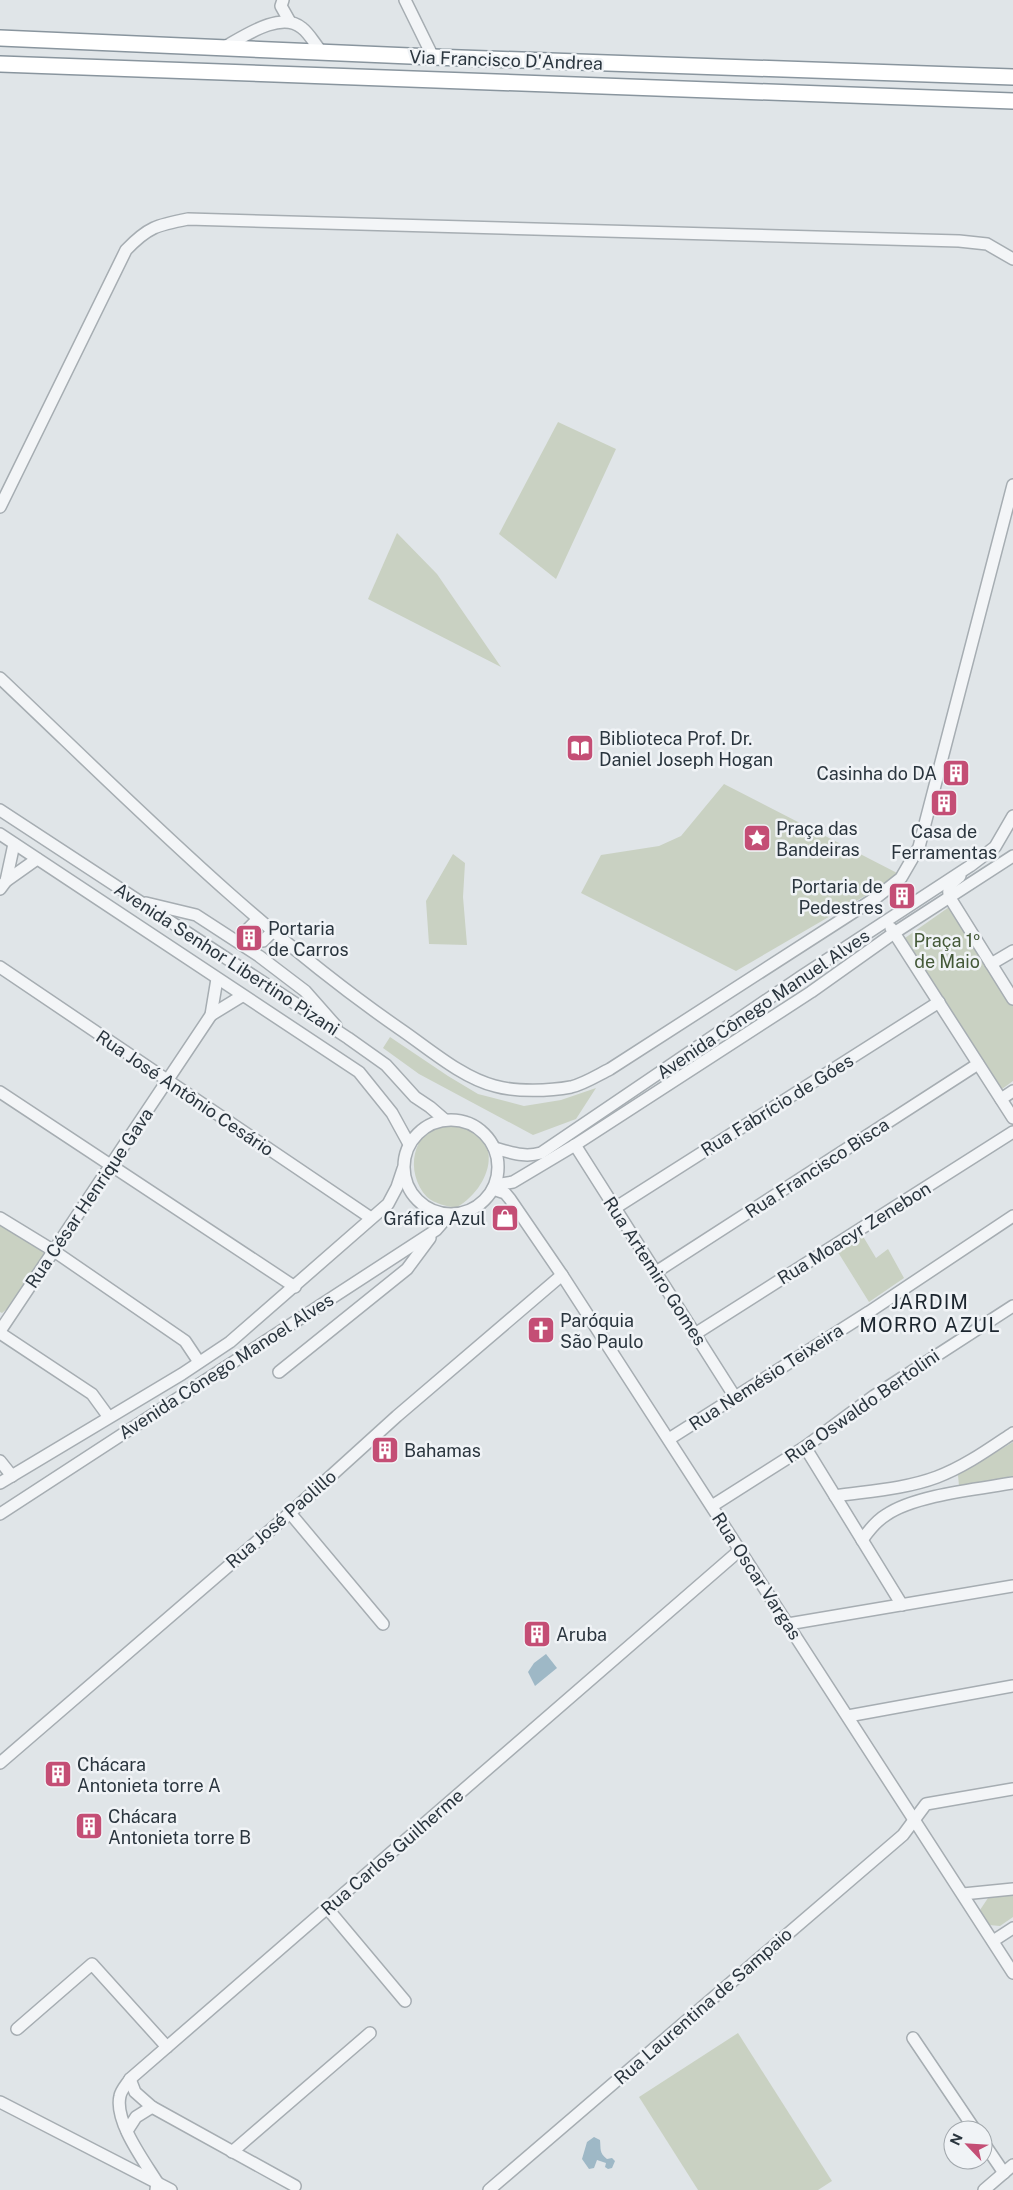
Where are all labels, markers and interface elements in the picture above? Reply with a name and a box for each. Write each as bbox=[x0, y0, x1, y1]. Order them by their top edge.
street label: Via Francisco D'Andrea bbox=[409, 46, 603, 74]
place label: Biblioteca Prof. Dr. Daniel Joseph Hogan bbox=[599, 728, 773, 770]
library icon: Biblioteca Prof. Dr. Daniel Joseph Hogan bbox=[565, 733, 595, 763]
building icon: Casinha do DA bbox=[941, 758, 971, 788]
place label: Casinha do DA bbox=[816, 763, 937, 784]
building icon: Casa de Ferramentas bbox=[929, 788, 959, 818]
place label: Praça das Bandeiras bbox=[776, 818, 860, 860]
place label: Casa de Ferramentas bbox=[891, 821, 997, 863]
place icon: Praça das Bandeiras bbox=[742, 823, 772, 853]
place label: Portaria de Pedestres bbox=[791, 876, 883, 918]
street label: Avenida Senhor Libertino Pizani bbox=[111, 878, 343, 1040]
building icon: Portaria de Pedestres bbox=[887, 881, 917, 911]
place label: Portaria de Carros bbox=[268, 918, 349, 960]
building icon: Portaria de Carros bbox=[234, 923, 264, 953]
street label: Avenida Cônego Manuel Alves bbox=[653, 925, 873, 1083]
park label: Praça 1º de Maio bbox=[914, 930, 980, 972]
street label: Rua José Antônio Cesário bbox=[92, 1026, 278, 1160]
street label: Rua Fabrício de Góes bbox=[697, 1050, 857, 1160]
street label: Rua César Henrique Gava bbox=[21, 1104, 157, 1292]
street label: Rua Francisco Bisca bbox=[741, 1114, 893, 1222]
street label: Rua Moacyr Zenebon bbox=[774, 1177, 934, 1289]
street label: Rua Artemiro Gomes bbox=[599, 1193, 711, 1349]
shop icon: Gráfica Azul bbox=[490, 1203, 520, 1233]
place label: Gráfica Azul bbox=[383, 1208, 486, 1229]
street label: Avenida Cônego Manoel Alves bbox=[115, 1289, 337, 1443]
district label: JARDIM MORRO AZUL bbox=[859, 1290, 1001, 1337]
place label: Paróquia São Paulo bbox=[560, 1310, 643, 1352]
church icon: Paróquia São Paulo bbox=[526, 1315, 556, 1345]
street label: Rua Nemésio Teixeira bbox=[685, 1319, 847, 1435]
street label: Rua Oswaldo Bertolini bbox=[781, 1345, 943, 1467]
building icon: Bahamas bbox=[370, 1435, 400, 1465]
place label: Bahamas bbox=[404, 1440, 481, 1461]
street label: Rua José Paolillo bbox=[222, 1465, 340, 1573]
street label: Rua Oscar Vargas bbox=[708, 1508, 806, 1644]
building icon: Aruba bbox=[522, 1619, 552, 1649]
place label: Aruba bbox=[556, 1624, 607, 1645]
place label: Chácara Antonieta torre A bbox=[77, 1754, 221, 1796]
building icon: Chácara Antonieta torre A bbox=[43, 1759, 73, 1789]
street label: Rua Carlos Guilherme bbox=[317, 1784, 467, 1920]
place label: Chácara Antonieta torre B bbox=[108, 1806, 251, 1848]
building icon: Chácara Antonieta torre B bbox=[74, 1811, 104, 1841]
street label: Rua Laurentina de Sampaio bbox=[610, 1923, 796, 2089]
north arrow bbox=[943, 2120, 993, 2170]
text: N bbox=[947, 2131, 966, 2148]

